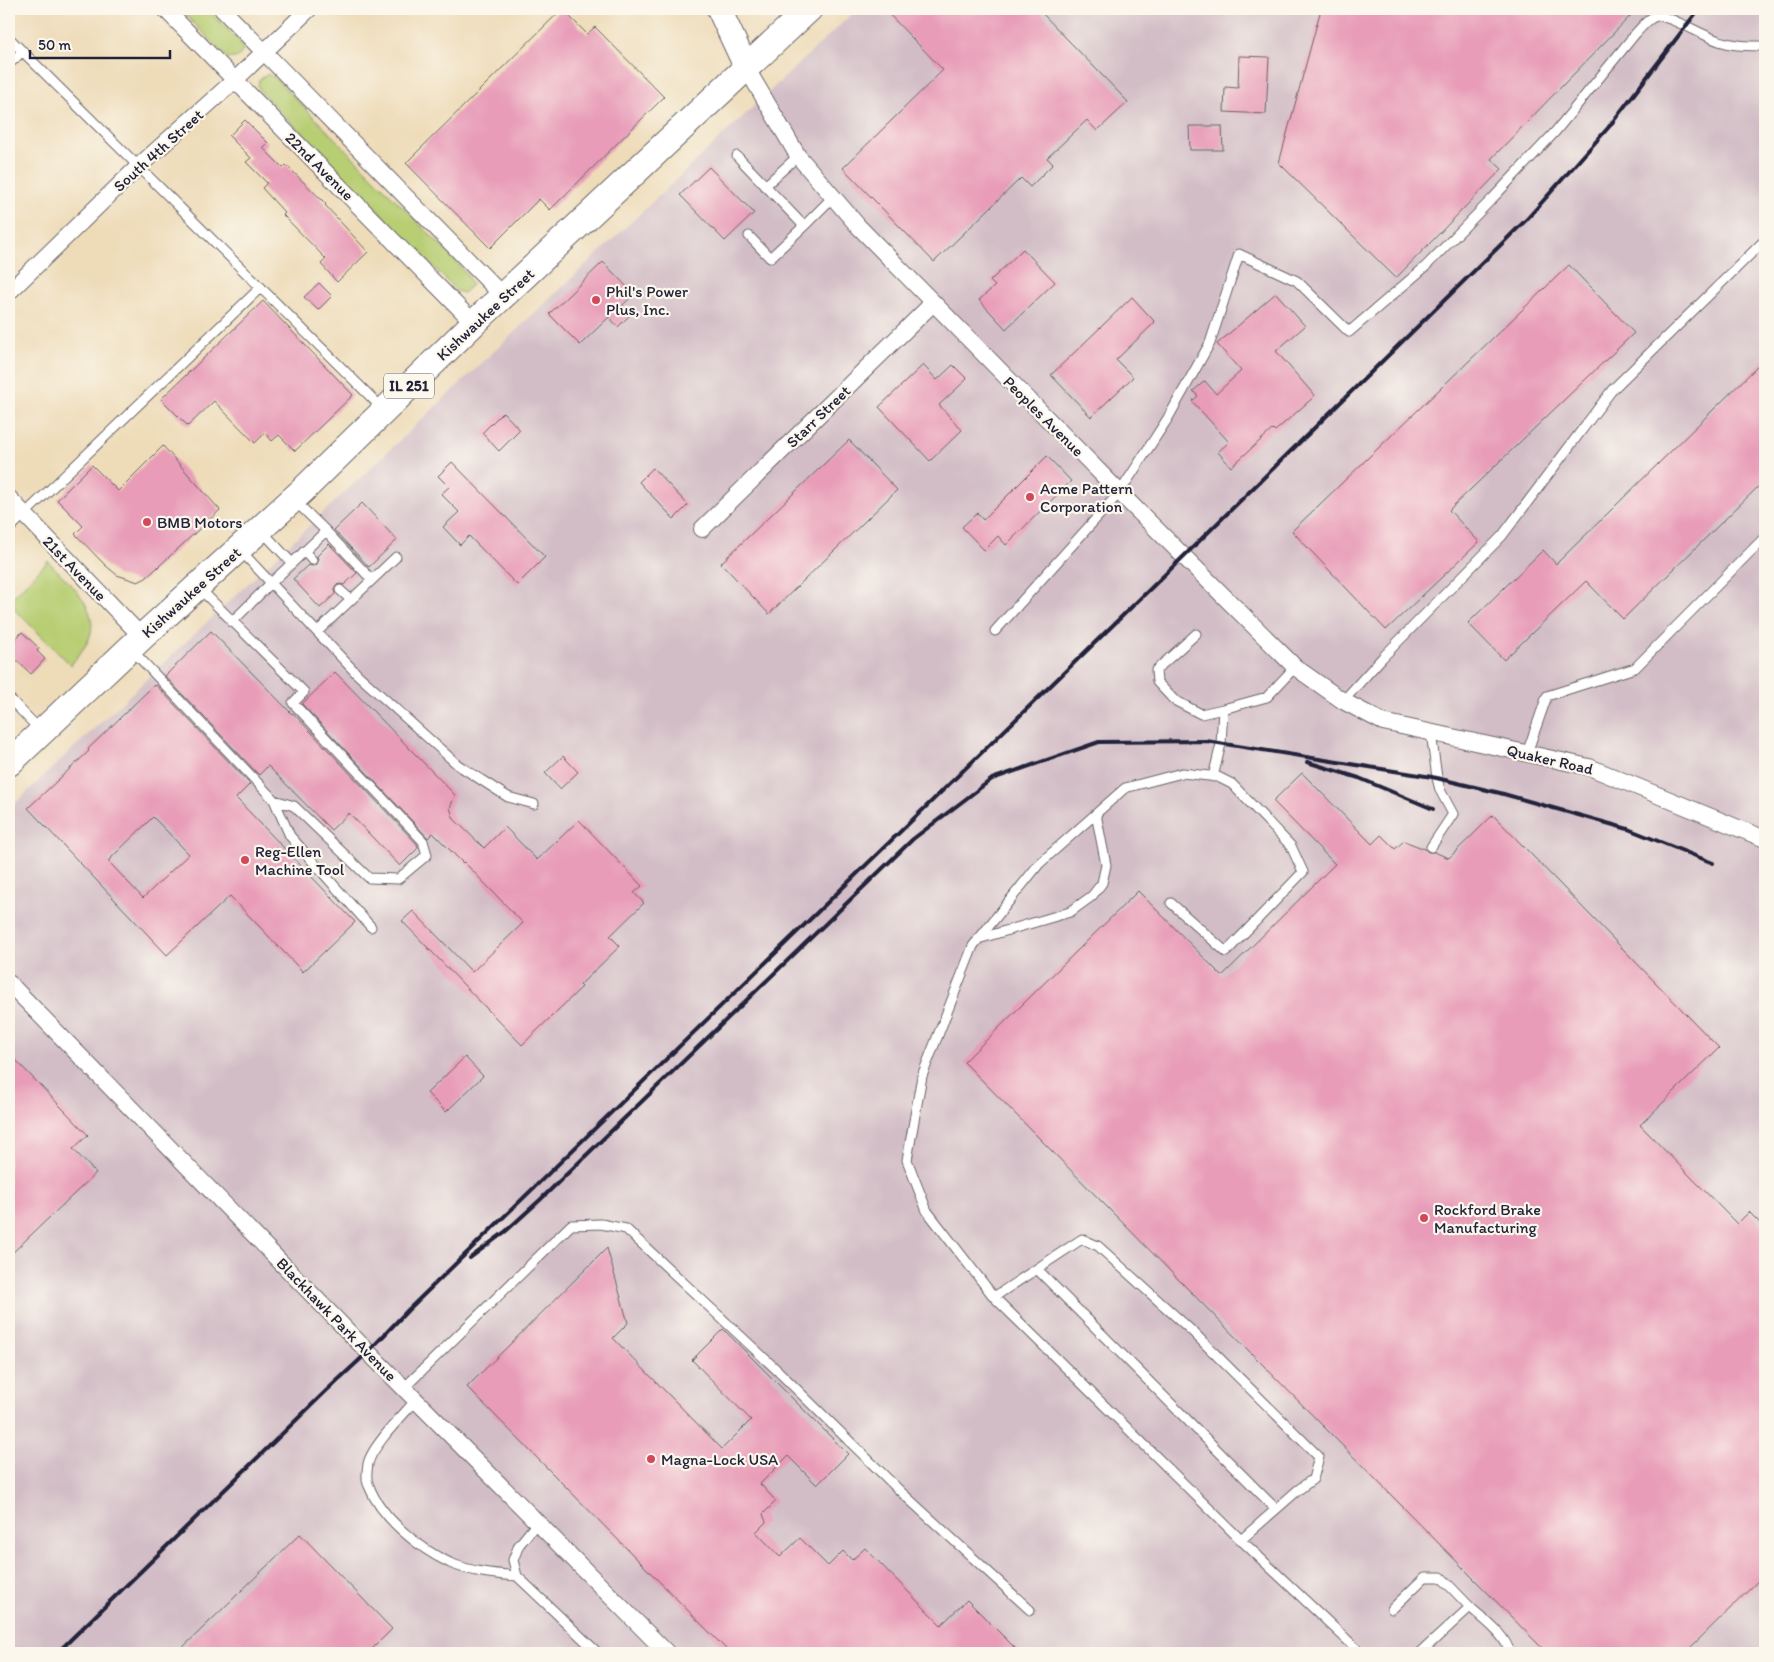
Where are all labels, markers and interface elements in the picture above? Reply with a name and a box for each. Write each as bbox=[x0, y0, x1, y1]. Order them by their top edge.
scale bar bbox=[30, 28, 170, 60]
text: 50 m bbox=[38, 36, 71, 54]
street label: South 4th Street bbox=[110, 105, 207, 196]
street label: 22nd Avenue bbox=[282, 128, 358, 205]
street label: Kishwaukee Street bbox=[432, 264, 538, 365]
place label: Phil's Power Plus, Inc. bbox=[606, 282, 688, 319]
marker: Phil's Power Plus, Inc. bbox=[590, 294, 602, 306]
street label: Peoples Avenue bbox=[999, 372, 1088, 461]
road number: IL 251 bbox=[384, 374, 434, 398]
street label: Starr Street bbox=[782, 381, 854, 452]
place label: Acme Pattern Corporation bbox=[1040, 479, 1133, 516]
marker: Acme Pattern Corporation bbox=[1024, 491, 1036, 503]
place label: BMB Motors bbox=[157, 513, 242, 532]
marker: BMB Motors bbox=[141, 516, 153, 528]
street label: 21st Avenue bbox=[39, 532, 111, 605]
street label: Kishwaukee Street bbox=[138, 543, 245, 642]
street label: Quaker Road bbox=[1505, 740, 1595, 779]
place label: Reg-Ellen Machine Tool bbox=[255, 842, 345, 879]
marker: Reg-Ellen Machine Tool bbox=[239, 854, 251, 866]
place label: Rockford Brake Manufacturing bbox=[1434, 1200, 1541, 1237]
marker: Rockford Brake Manufacturing bbox=[1418, 1212, 1430, 1224]
street label: Blackhawk Park Avenue bbox=[273, 1254, 401, 1385]
place label: Magna-Lock USA bbox=[661, 1450, 778, 1469]
marker: Magna-Lock USA bbox=[645, 1453, 657, 1465]

